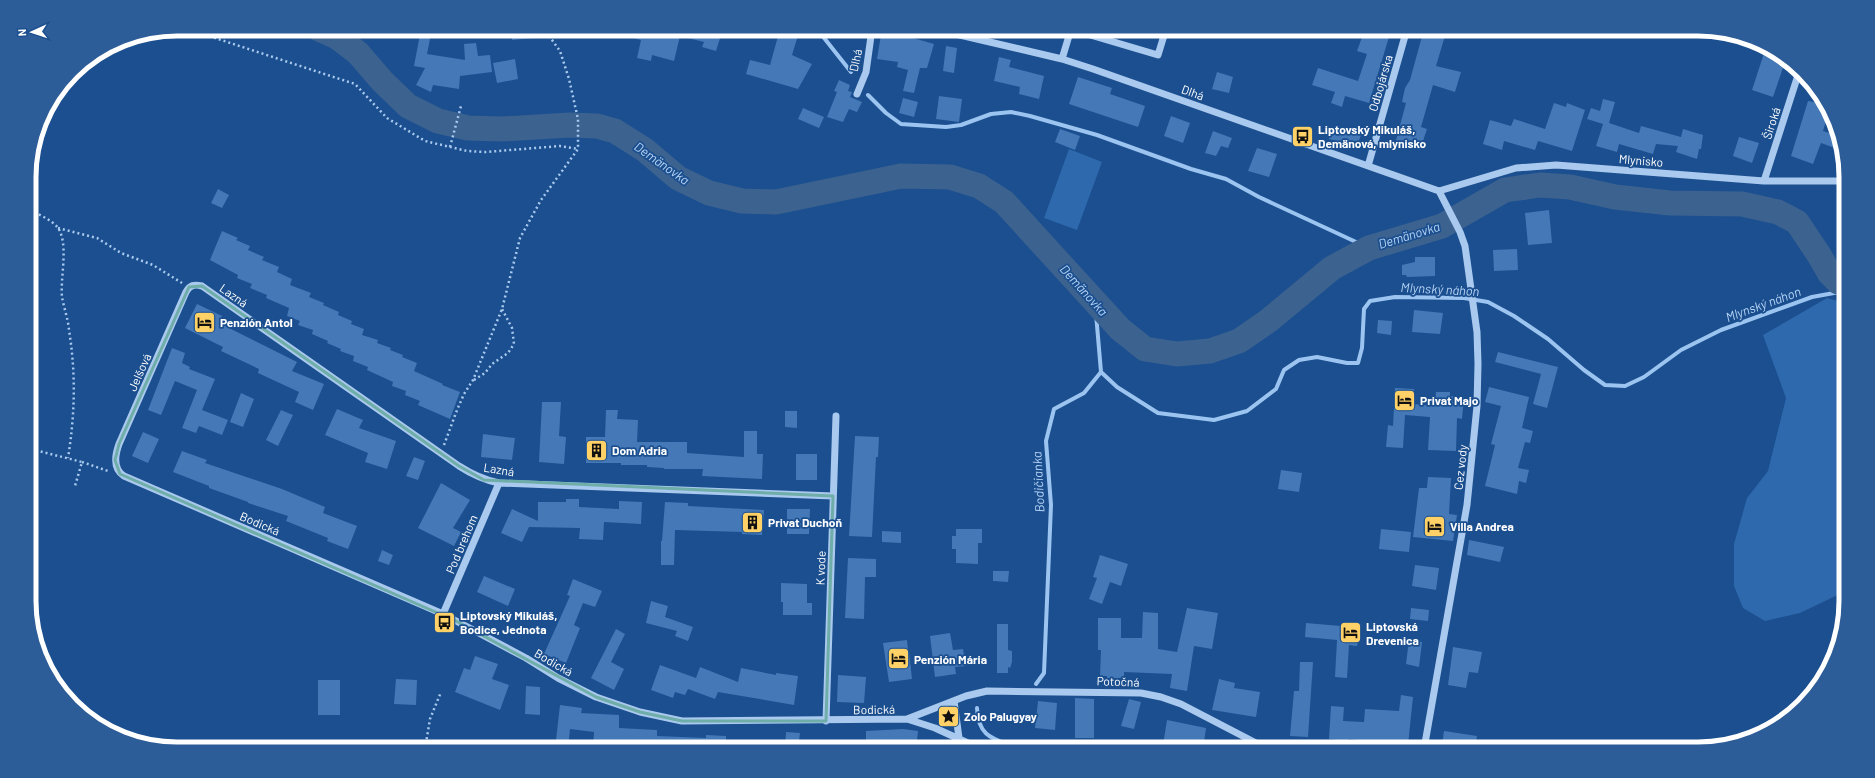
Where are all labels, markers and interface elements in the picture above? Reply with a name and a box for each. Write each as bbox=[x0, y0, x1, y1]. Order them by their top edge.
north arrow bbox=[12, 12, 52, 52]
text: N bbox=[15, 29, 28, 37]
street label: Dlhá bbox=[846, 47, 864, 73]
street label: Odbojárska bbox=[1365, 53, 1395, 113]
street label: Dlhá bbox=[1180, 82, 1206, 102]
street label: Široká bbox=[1759, 105, 1783, 141]
place label: Liptovský Mikuláš, Demänová, mlynisko bbox=[1318, 122, 1426, 150]
bus stop icon: Liptovský Mikuláš, Demänová, mlynisko bbox=[1290, 123, 1316, 149]
water label: Demänovka bbox=[631, 138, 693, 188]
street label: Mlynisko bbox=[1618, 151, 1664, 169]
water label: Demänovka bbox=[1376, 218, 1442, 252]
water label: Demänovka bbox=[1057, 261, 1111, 319]
water label: Mlynský náhon bbox=[1400, 279, 1480, 299]
street label: Lazná bbox=[217, 280, 251, 310]
water label: Mlynský náhon bbox=[1723, 283, 1803, 325]
hotel icon: Penzión Antol bbox=[191, 309, 217, 335]
place label: Penzión Antol bbox=[220, 315, 293, 329]
street label: Jelšová bbox=[124, 351, 154, 393]
hotel icon: Privat Majo bbox=[1391, 387, 1417, 413]
place label: Privat Majo bbox=[1420, 393, 1479, 407]
building icon: Dom Adria bbox=[583, 437, 609, 463]
place label: Dom Adria bbox=[612, 443, 667, 457]
street label: Cez vody bbox=[1451, 443, 1469, 490]
water label: Bodičianka bbox=[1028, 451, 1048, 513]
street label: Lazná bbox=[483, 460, 515, 478]
street label: Bodická bbox=[238, 508, 282, 538]
building icon: Privat Duchoň bbox=[740, 509, 766, 535]
street label: Pod brehom bbox=[442, 512, 480, 576]
hotel icon: Villa Andrea bbox=[1422, 513, 1448, 539]
place label: Privat Duchoň bbox=[768, 515, 842, 529]
place label: Villa Andrea bbox=[1450, 519, 1514, 533]
street label: K vode bbox=[812, 550, 828, 586]
place label: Liptovský Mikuláš, Bodice, Jednota bbox=[460, 608, 557, 636]
bus stop icon: Liptovský Mikuláš, Bodice, Jednota bbox=[431, 609, 457, 635]
place label: Liptovská Drevenica bbox=[1366, 619, 1419, 647]
hotel icon: Liptovská Drevenica bbox=[1338, 620, 1364, 646]
street label: Bodická bbox=[532, 645, 576, 679]
hotel icon: Penzión Mária bbox=[885, 646, 911, 672]
place label: Penzión Mária bbox=[914, 652, 987, 666]
street label: Potočná bbox=[1096, 673, 1140, 689]
street label: Bodická bbox=[853, 702, 895, 716]
place icon: Zolo Palugyay bbox=[936, 703, 962, 729]
place label: Zolo Palugyay bbox=[964, 709, 1037, 723]

